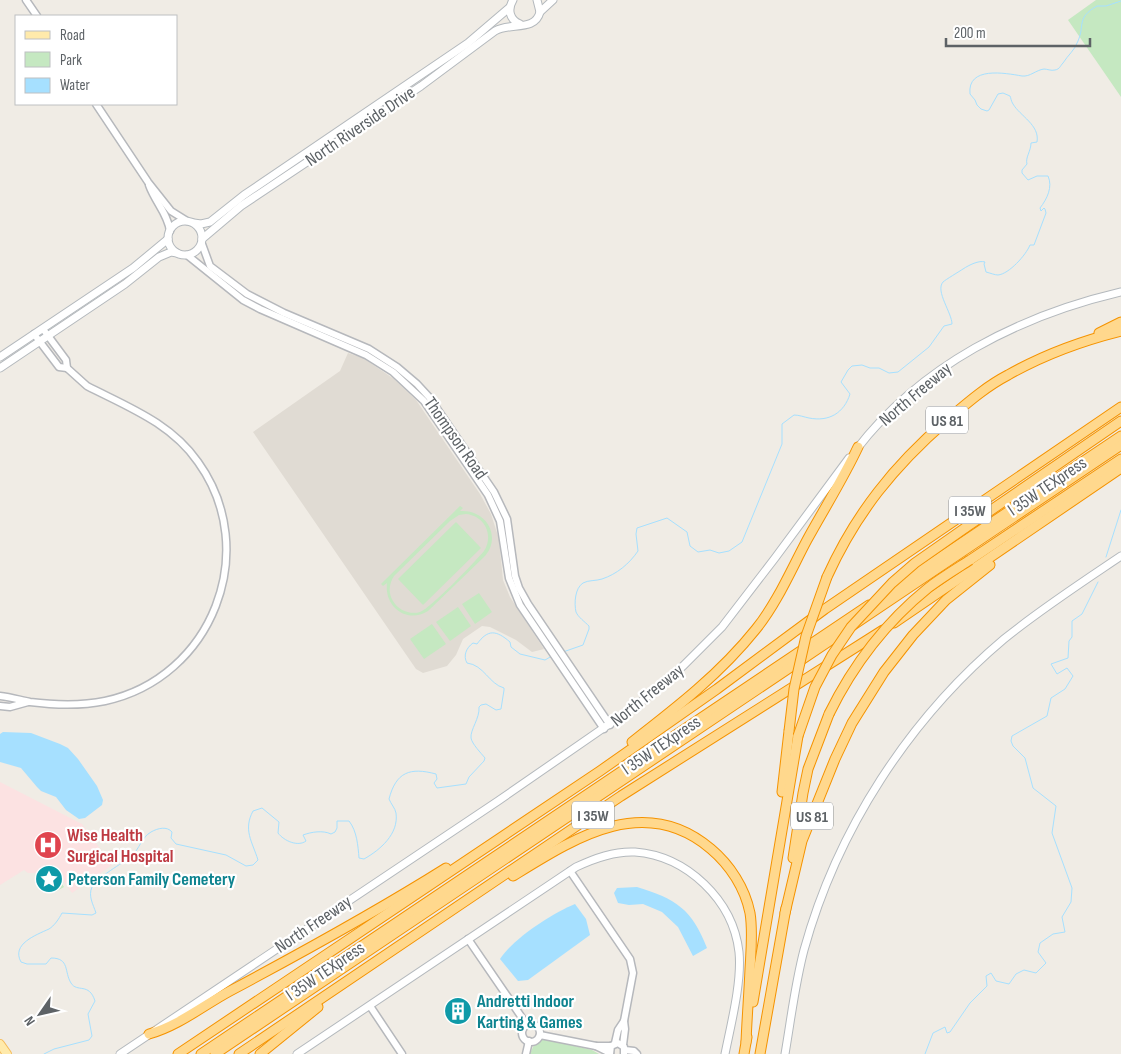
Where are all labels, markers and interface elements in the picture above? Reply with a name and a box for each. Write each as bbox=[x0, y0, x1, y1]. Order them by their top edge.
legend bbox=[15, 15, 178, 105]
scale bar bbox=[946, 15, 1090, 47]
text: 200 m bbox=[954, 24, 986, 43]
text: Road bbox=[60, 26, 85, 45]
text: Park bbox=[60, 51, 82, 70]
text: Water bbox=[60, 76, 91, 95]
street label: North Riverside Drive bbox=[302, 82, 419, 171]
street label: North Freeway bbox=[875, 358, 956, 431]
street label: Thompson Road bbox=[420, 393, 492, 484]
road number: US 81 bbox=[926, 406, 968, 434]
street label: I 35W TEXpress bbox=[1004, 452, 1091, 520]
road number: I 35W bbox=[949, 496, 991, 524]
street label: North Freeway bbox=[607, 660, 688, 731]
street label: I 35W TEXpress bbox=[618, 711, 705, 779]
road number: I 35W bbox=[572, 802, 614, 828]
road number: US 81 bbox=[791, 802, 833, 829]
place label: Wise Health Surgical Hospital bbox=[67, 825, 173, 867]
hospital icon: Wise Health Surgical Hospital bbox=[33, 830, 63, 860]
place icon: Peterson Family Cemetery bbox=[34, 864, 64, 894]
place label: Peterson Family Cemetery bbox=[68, 869, 236, 890]
street label: North Freeway bbox=[271, 891, 356, 958]
street label: I 35W TEXpress bbox=[282, 937, 369, 1005]
north arrow bbox=[15, 989, 65, 1039]
place label: Andretti Indoor Karting & Games bbox=[476, 991, 583, 1033]
building icon: Andretti Indoor Karting & Games bbox=[443, 996, 473, 1026]
text: N bbox=[20, 1013, 39, 1029]

